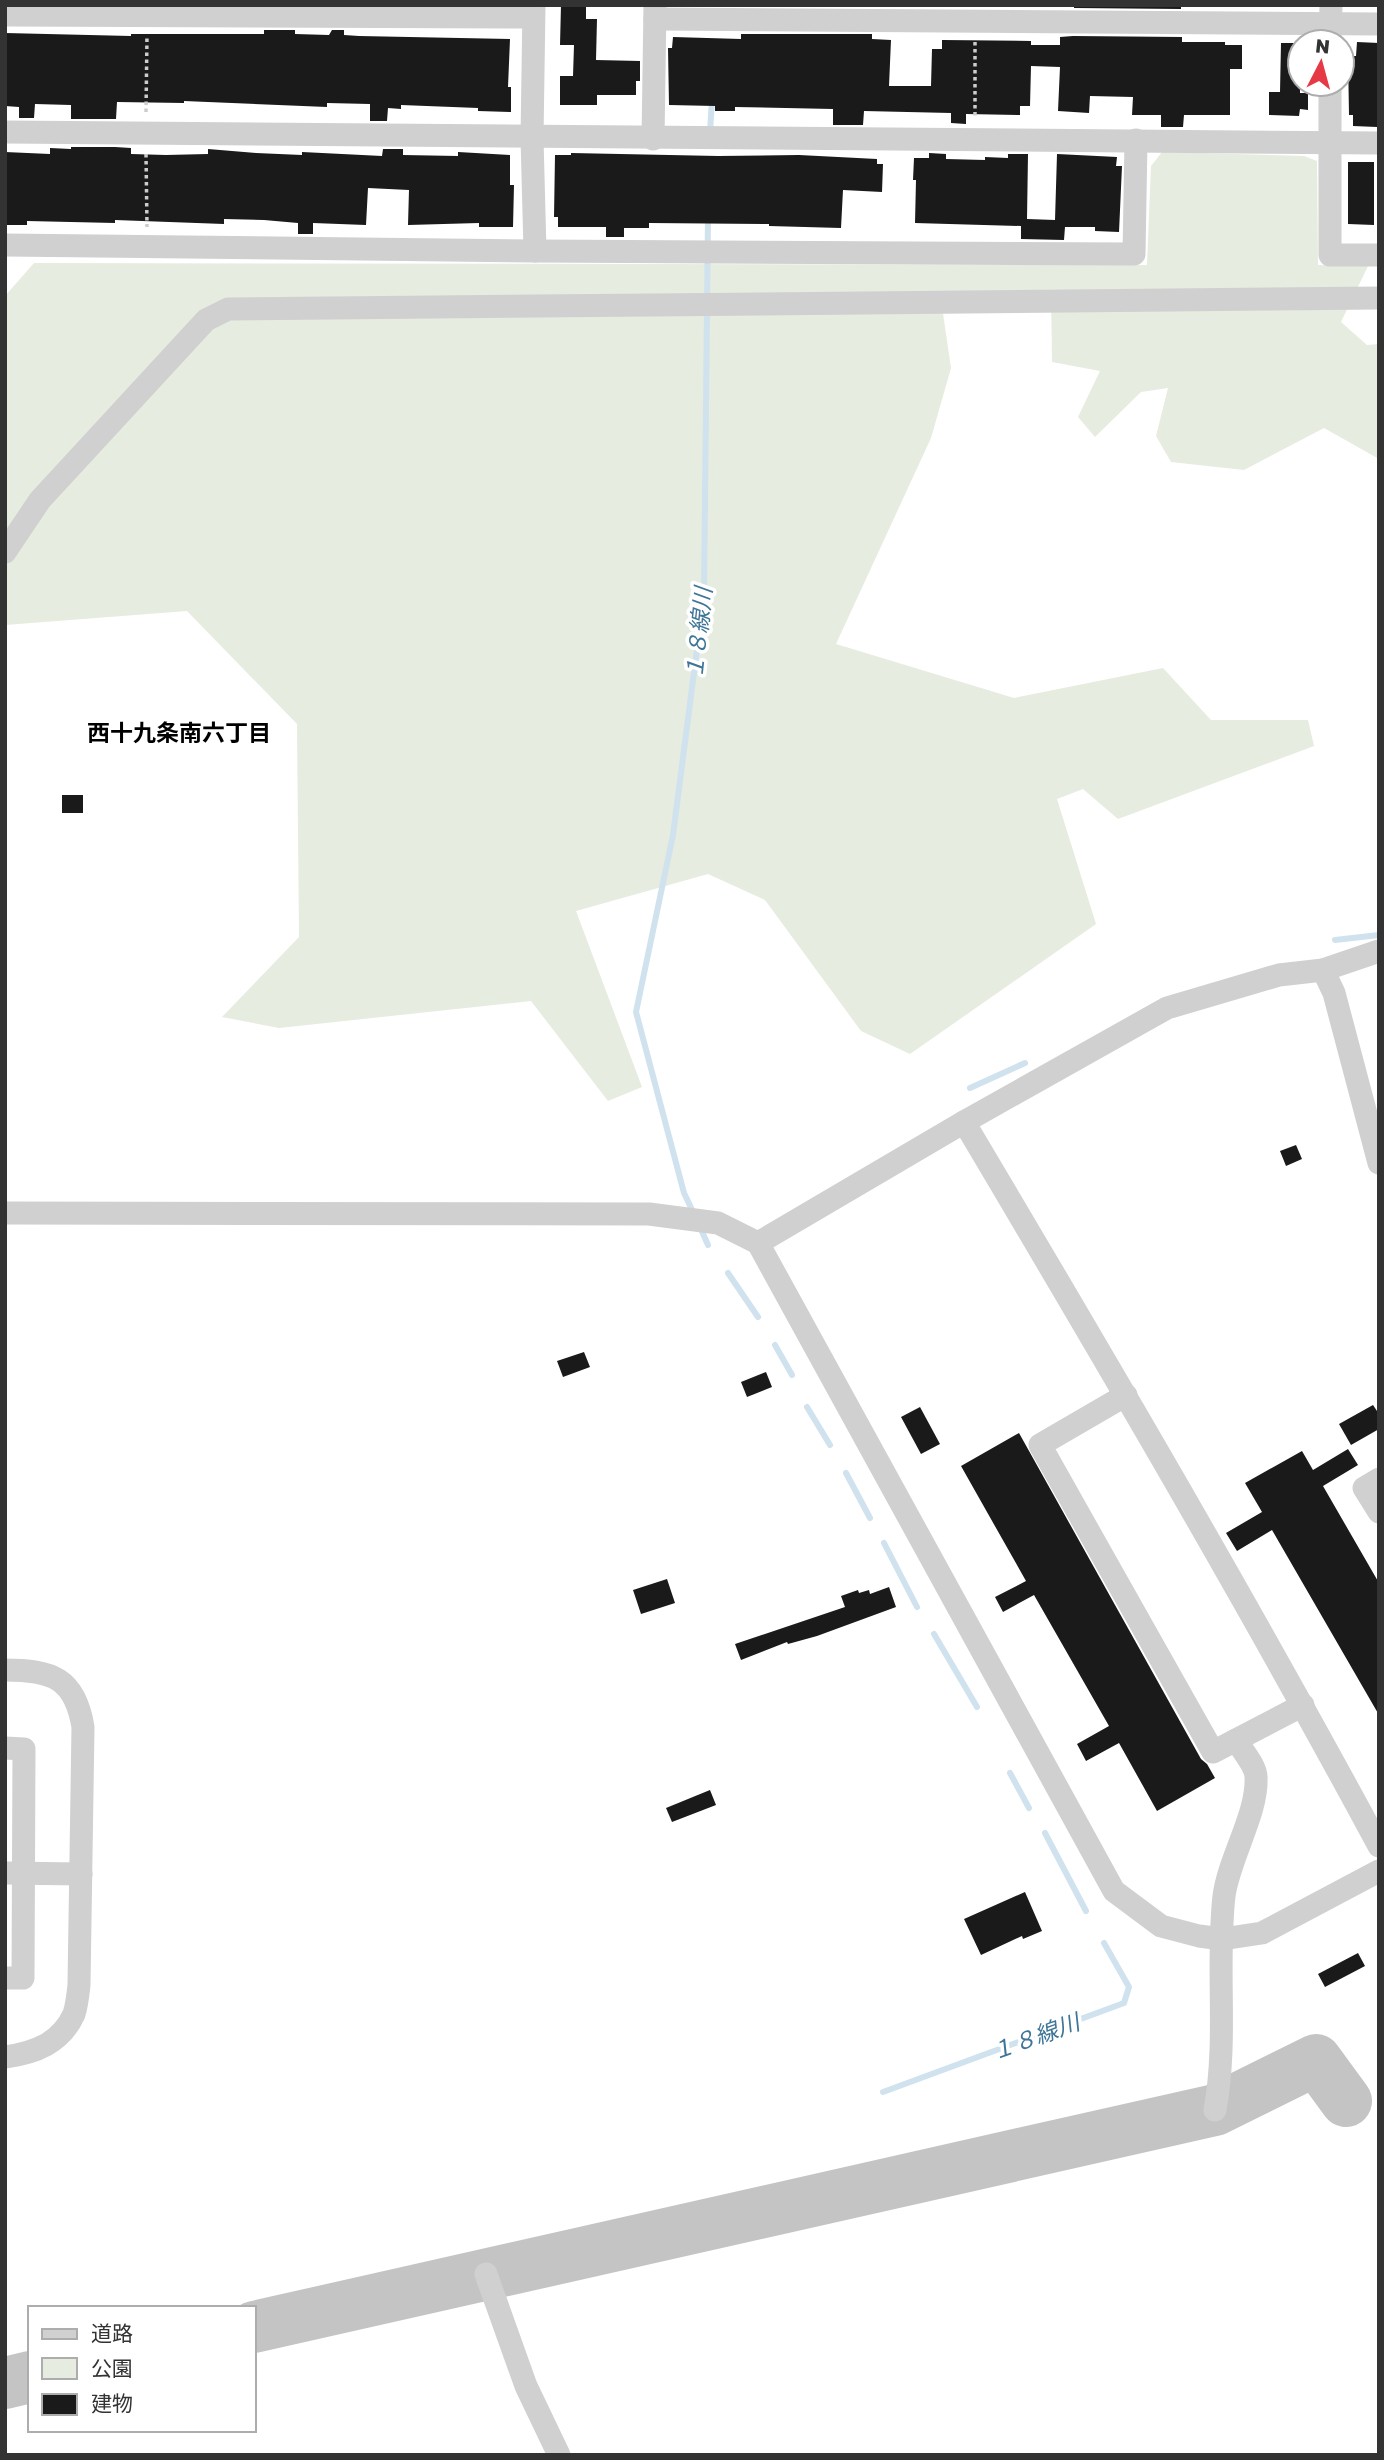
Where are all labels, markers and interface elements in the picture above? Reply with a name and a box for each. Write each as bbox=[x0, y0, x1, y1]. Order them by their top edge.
north arrow bbox=[1286, 28, 1356, 98]
text: N bbox=[1314, 33, 1331, 58]
water label: １８線川 bbox=[679, 583, 717, 680]
district label: 西十九条南六丁目 bbox=[87, 718, 271, 746]
water label: １８線川 bbox=[987, 2006, 1086, 2065]
legend bbox=[28, 2306, 256, 2432]
text: 道路 bbox=[91, 2320, 133, 2346]
text: 公園 bbox=[91, 2355, 133, 2381]
text: 建物 bbox=[91, 2390, 133, 2416]

